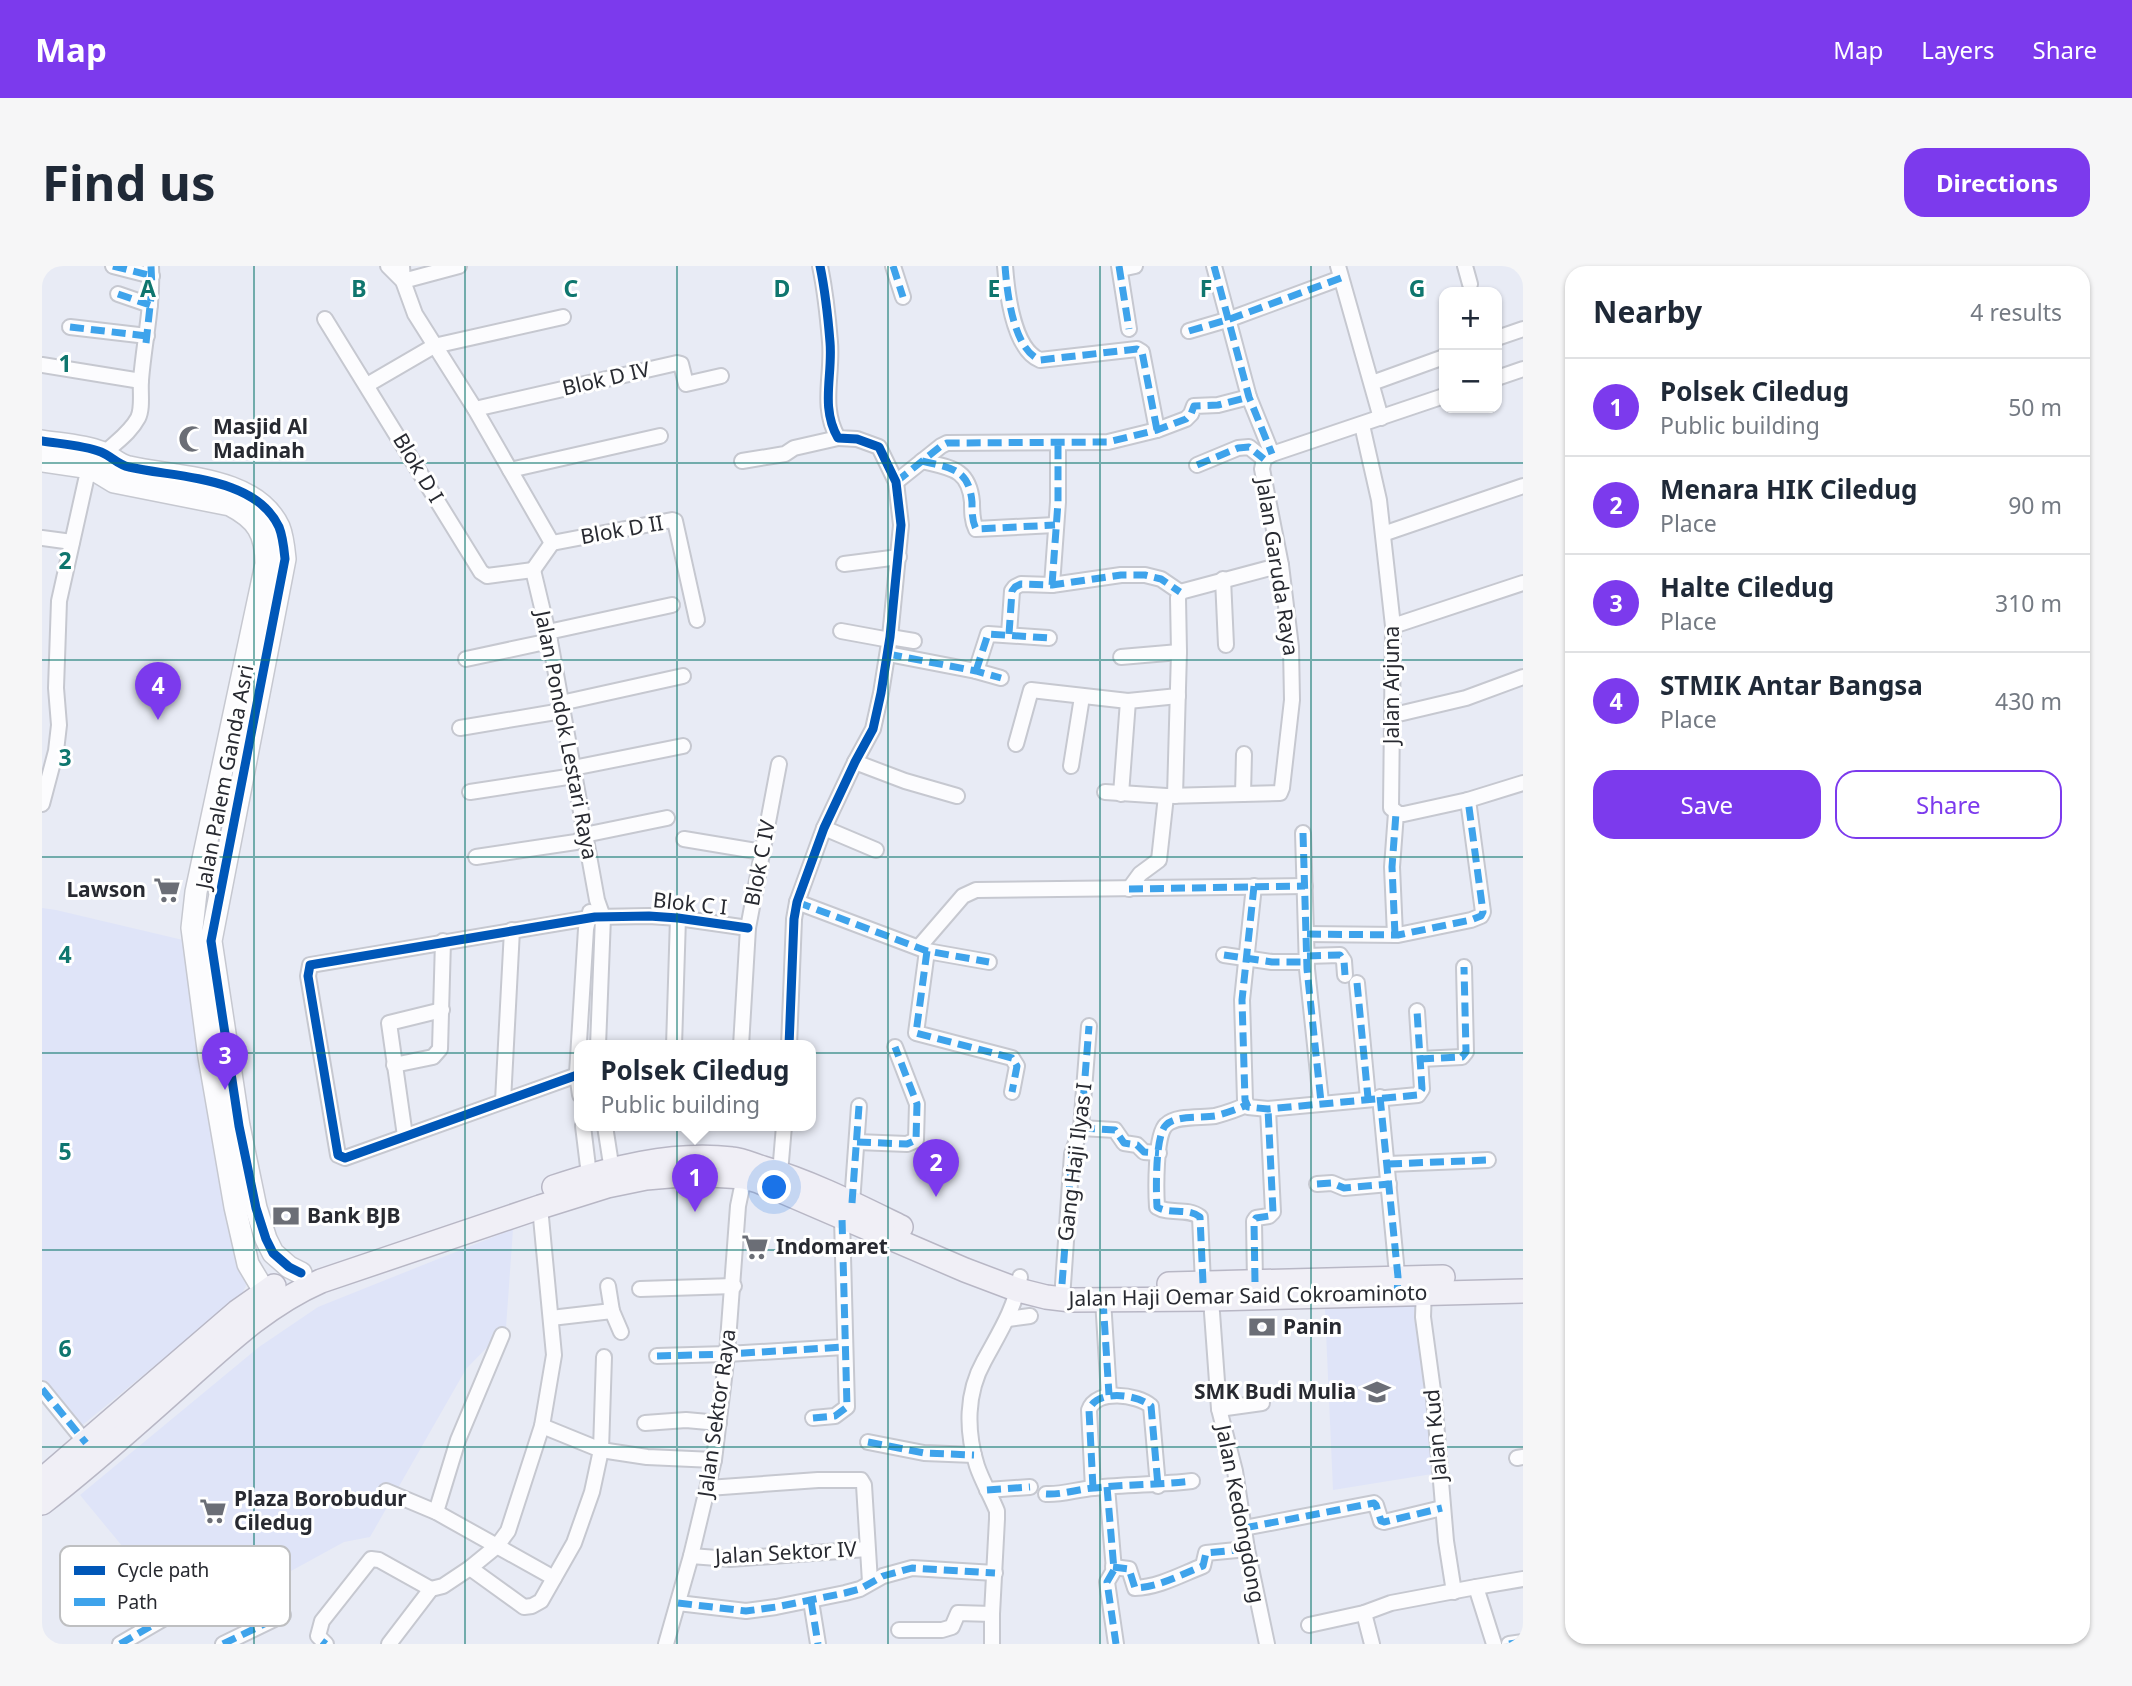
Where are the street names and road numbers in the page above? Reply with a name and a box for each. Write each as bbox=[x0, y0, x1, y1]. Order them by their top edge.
street label: Blok D IV bbox=[559, 354, 653, 402]
street label: Blok D I bbox=[387, 428, 451, 507]
street label: Jalan Garuda Raya bbox=[1250, 474, 1306, 658]
street label: Blok D II bbox=[578, 508, 665, 550]
street label: Jalan Pondok Lestari Raya bbox=[529, 606, 605, 862]
street label: Jalan Arjuna bbox=[1377, 626, 1405, 746]
street label: Jalan Palem Ganda Asri bbox=[188, 662, 259, 893]
street label: Blok C IV bbox=[737, 817, 781, 908]
street label: Blok C I bbox=[652, 885, 729, 921]
street label: Gang Haji Ilyas I bbox=[1050, 1081, 1098, 1243]
street label: Jalan Haji Oemar Said Cokroaminoto bbox=[1066, 1278, 1428, 1312]
street label: Jalan Sektor Raya bbox=[690, 1327, 742, 1501]
street label: Jalan Kud bbox=[1417, 1388, 1453, 1484]
street label: Jalan Kedongdong bbox=[1210, 1420, 1272, 1605]
street label: Jalan Sektor IV bbox=[712, 1534, 858, 1570]

